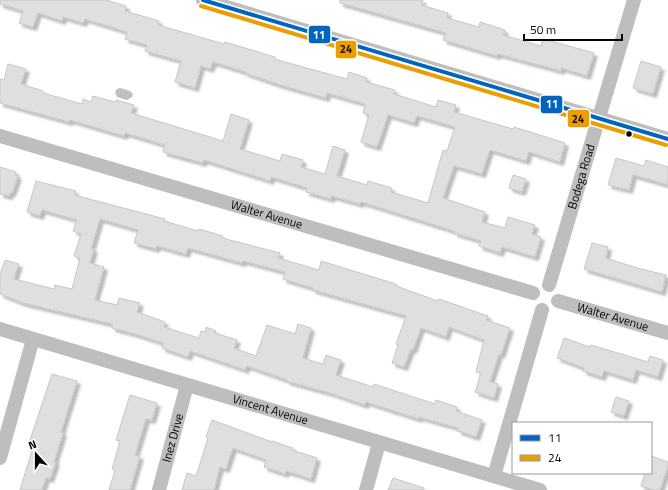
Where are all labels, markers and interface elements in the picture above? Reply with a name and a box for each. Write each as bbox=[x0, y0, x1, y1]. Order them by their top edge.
scale bar bbox=[524, 16, 622, 42]
text: 50 m bbox=[530, 20, 556, 39]
line badge: 11 bbox=[308, 25, 331, 44]
text: 11 bbox=[313, 27, 325, 43]
line badge: 24 bbox=[335, 40, 357, 59]
text: 24 bbox=[340, 41, 352, 57]
line badge: 11 bbox=[540, 95, 563, 114]
text: 11 bbox=[546, 96, 558, 112]
line badge: 24 bbox=[567, 109, 590, 128]
text: 24 bbox=[572, 111, 584, 127]
unlabelled marker bbox=[624, 129, 634, 139]
street label: Bodega Road bbox=[562, 142, 599, 211]
street label: Walter Avenue bbox=[229, 195, 305, 234]
street label: Walter Avenue bbox=[575, 297, 651, 336]
street label: Vincent Avenue bbox=[230, 389, 311, 429]
street label: Inez Drive bbox=[157, 411, 188, 464]
legend bbox=[512, 422, 652, 474]
text: 11 bbox=[548, 428, 561, 447]
north arrow bbox=[16, 434, 56, 474]
text: N bbox=[26, 436, 39, 453]
text: 24 bbox=[548, 448, 562, 467]

